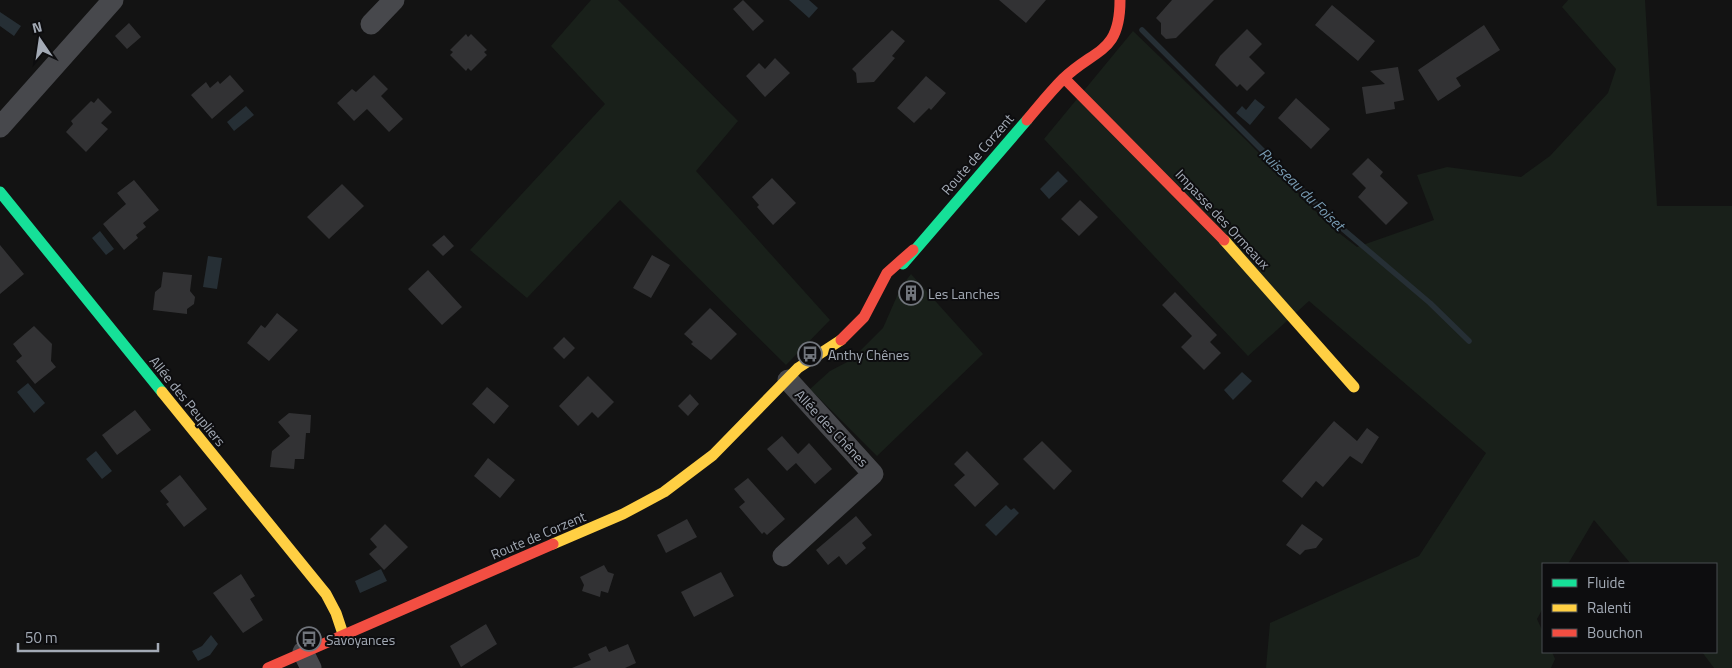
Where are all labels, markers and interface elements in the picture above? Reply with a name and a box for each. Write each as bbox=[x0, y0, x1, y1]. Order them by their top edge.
north arrow bbox=[15, 15, 65, 65]
text: N bbox=[30, 16, 44, 38]
street label: Route de Corzent bbox=[936, 109, 1018, 199]
water label: Ruisseau du Foiset bbox=[1254, 142, 1352, 237]
street label: Impasse des Ormeaux bbox=[1171, 164, 1276, 274]
building icon: Les Lanches bbox=[898, 280, 924, 306]
place label: Les Lanches bbox=[928, 283, 1000, 304]
bus stop icon: Anthy Chênes bbox=[797, 341, 823, 367]
place label: Anthy Chênes bbox=[828, 344, 909, 365]
street label: Allée des Peupliers bbox=[145, 351, 231, 451]
street label: Allée des Chênes bbox=[790, 384, 874, 472]
street label: Route de Corzent bbox=[487, 505, 589, 564]
legend bbox=[1542, 563, 1717, 653]
text: Fluide bbox=[1587, 571, 1625, 594]
text: Ralenti bbox=[1587, 596, 1631, 619]
scale bar bbox=[18, 620, 158, 652]
text: Bouchon bbox=[1587, 621, 1643, 644]
text: 50 m bbox=[25, 626, 58, 649]
bus stop icon: Savoyances bbox=[296, 626, 322, 652]
place label: Savoyances bbox=[326, 629, 395, 650]

